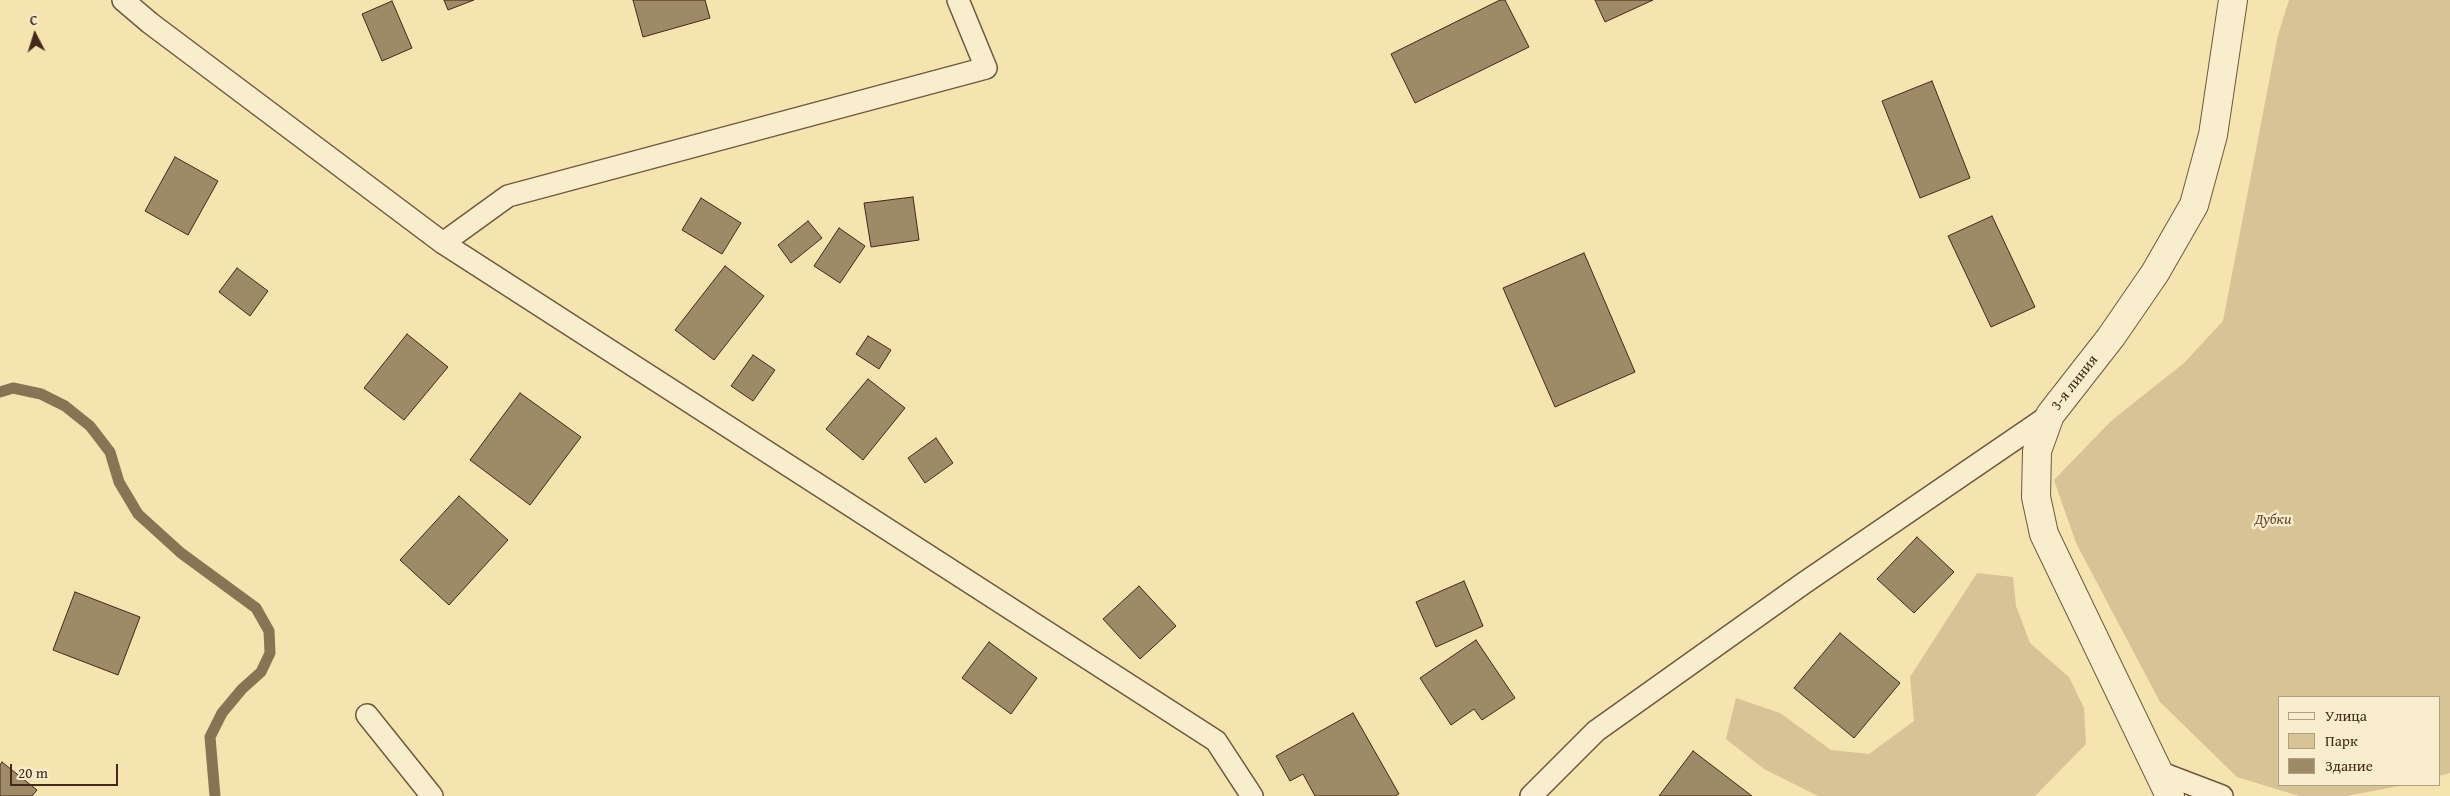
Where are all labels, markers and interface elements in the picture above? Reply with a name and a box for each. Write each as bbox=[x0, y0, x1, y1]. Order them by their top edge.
north arrow bbox=[10, 10, 60, 60]
text: С bbox=[29, 10, 39, 30]
street label: 3-я линия bbox=[2048, 352, 2102, 414]
park label: Дубки bbox=[2254, 511, 2292, 529]
legend bbox=[2278, 696, 2440, 786]
text: Улица bbox=[2325, 705, 2367, 726]
text: Парк bbox=[2325, 730, 2358, 751]
scale bar bbox=[12, 754, 120, 786]
text: Здание bbox=[2325, 755, 2373, 776]
text: 20 m bbox=[18, 762, 48, 783]

